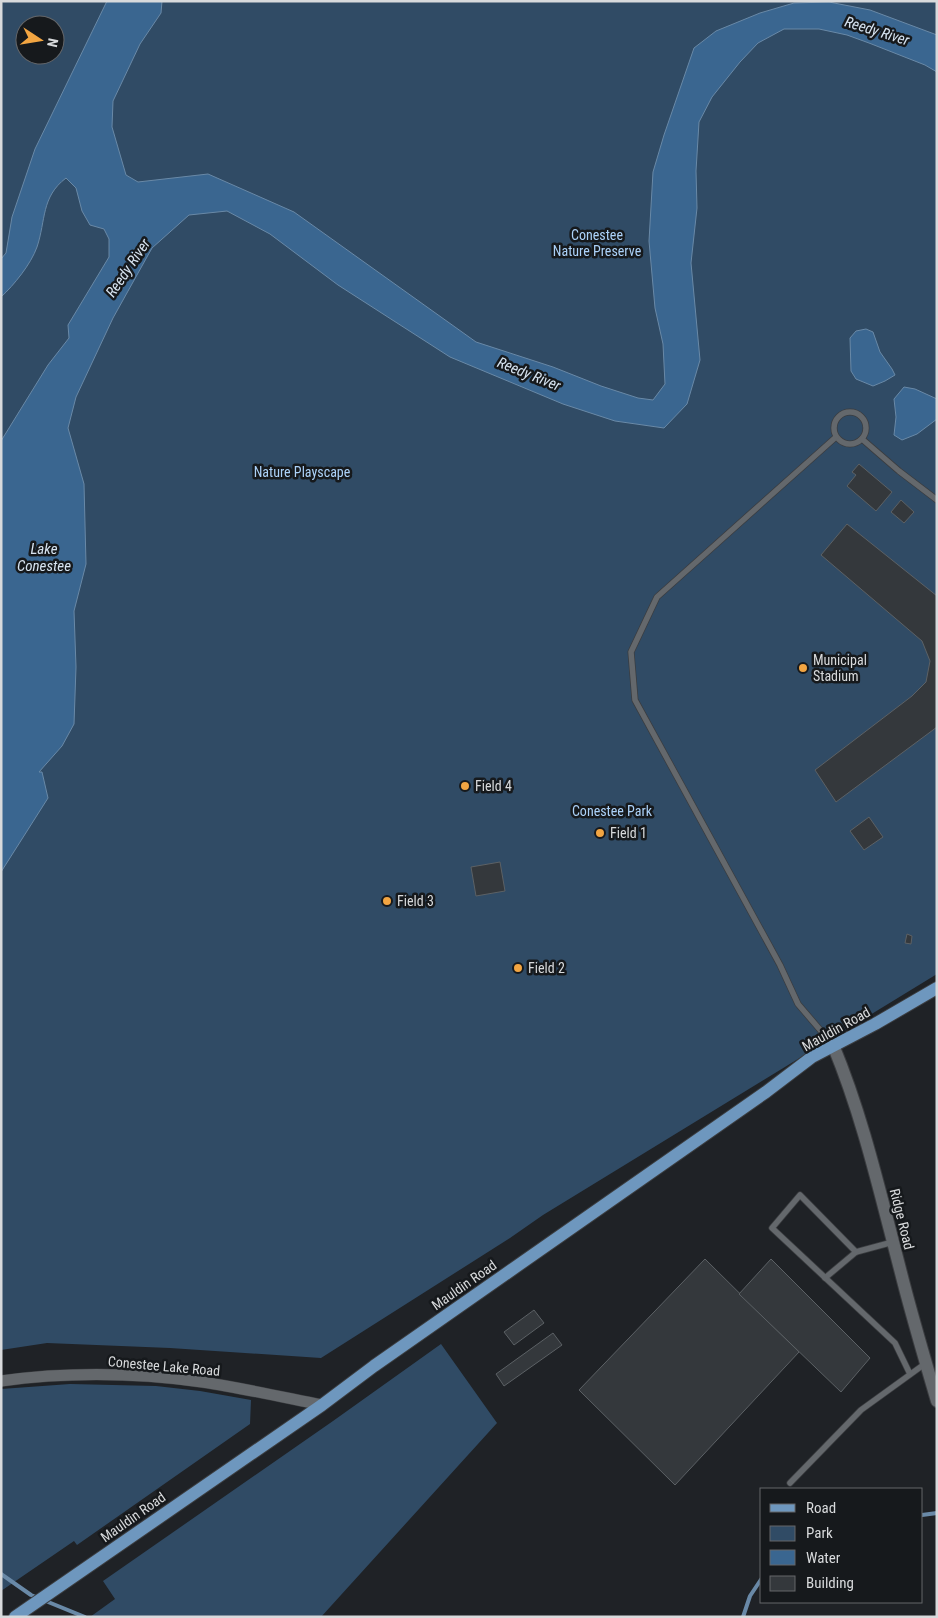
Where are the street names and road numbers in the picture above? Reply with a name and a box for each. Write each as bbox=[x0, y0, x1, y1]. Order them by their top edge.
street label: Mauldin Road bbox=[799, 1004, 873, 1054]
street label: Ridge Road bbox=[887, 1187, 917, 1251]
street label: Mauldin Road bbox=[428, 1257, 500, 1313]
street label: Conestee Lake Road bbox=[107, 1353, 221, 1379]
street label: Mauldin Road bbox=[97, 1489, 169, 1545]

